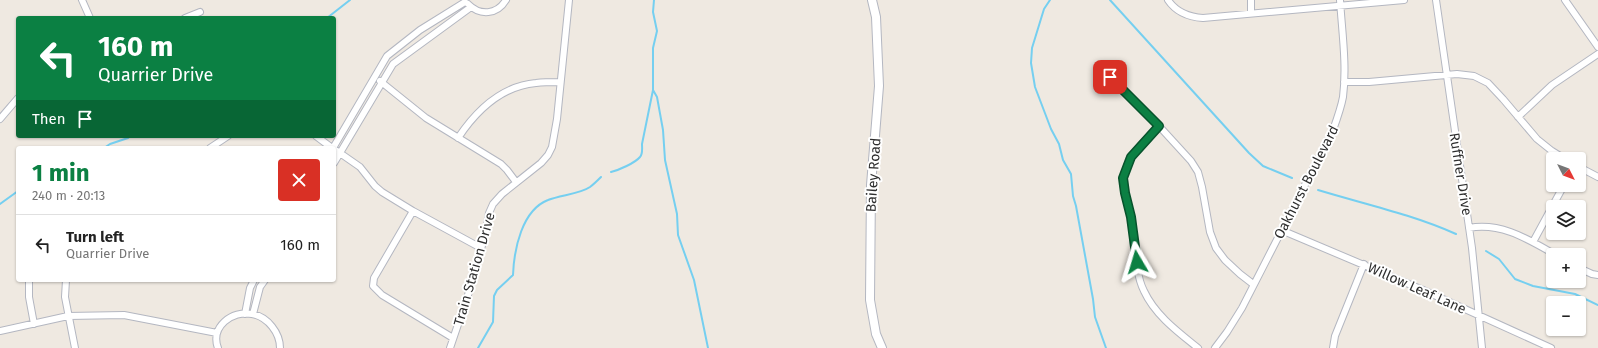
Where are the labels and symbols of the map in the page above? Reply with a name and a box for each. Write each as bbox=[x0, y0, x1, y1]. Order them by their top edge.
pin bbox=[1093, 60, 1127, 94]
street label: Oakhurst Boulevard bbox=[1270, 123, 1342, 242]
street label: Ruffner Drive bbox=[1446, 131, 1475, 217]
street label: Bailey Road bbox=[862, 137, 885, 213]
north arrow bbox=[1546, 152, 1586, 192]
street label: Train Station Drive bbox=[450, 210, 499, 328]
position arrow bbox=[1116, 241, 1158, 283]
street label: Willow Leaf Lane bbox=[1365, 259, 1469, 318]

